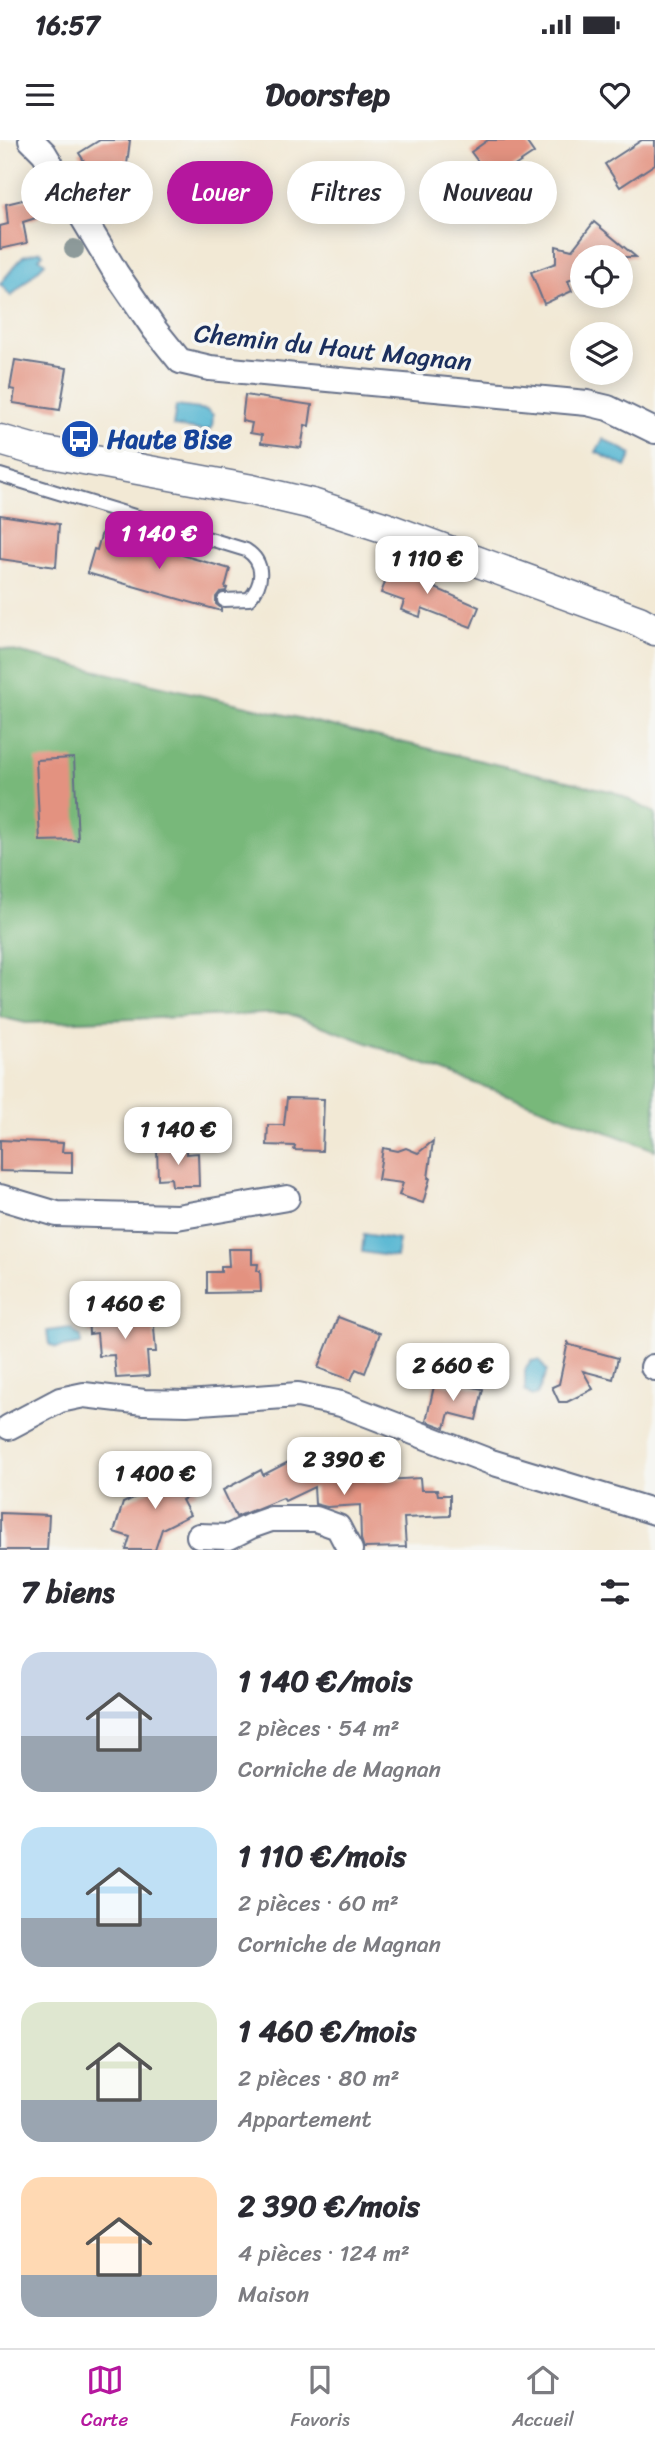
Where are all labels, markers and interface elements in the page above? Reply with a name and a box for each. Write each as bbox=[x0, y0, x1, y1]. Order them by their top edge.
text: 16:57 bbox=[35, 2, 100, 48]
text: Doorstep bbox=[265, 66, 390, 123]
icon: menu bbox=[21, 76, 59, 114]
icon: heart bbox=[596, 76, 634, 114]
chip: Acheter bbox=[21, 161, 153, 224]
chip: Louer bbox=[167, 161, 273, 224]
chip: Filtres bbox=[287, 161, 405, 224]
chip: Nouveau bbox=[419, 161, 557, 224]
map controls bbox=[570, 245, 633, 385]
button: locate bbox=[570, 245, 633, 308]
street label: Chemin du Haut Magnan bbox=[192, 310, 474, 384]
button: layers bbox=[570, 322, 633, 385]
place label: Haute Bise bbox=[107, 416, 233, 462]
bus stop icon: Haute Bise bbox=[59, 418, 101, 460]
pin: 1 140 € bbox=[94, 512, 224, 571]
text: 1 140 € bbox=[121, 513, 197, 554]
pin: 1 110 € bbox=[362, 536, 492, 596]
text: 1 110 € bbox=[391, 538, 463, 579]
pin: 1 140 € bbox=[113, 1108, 243, 1167]
text: 1 140 € bbox=[140, 1109, 216, 1150]
pin: 1 460 € bbox=[60, 1282, 190, 1341]
text: 1 460 € bbox=[85, 1283, 165, 1324]
pin: 2 660 € bbox=[388, 1344, 518, 1403]
text: 2 660 € bbox=[412, 1345, 494, 1386]
pin: 2 390 € bbox=[279, 1438, 409, 1497]
text: 2 390 € bbox=[303, 1439, 385, 1480]
pin: 1 400 € bbox=[90, 1452, 220, 1511]
text: 1 400 € bbox=[115, 1453, 195, 1494]
text: 7 biens bbox=[21, 1565, 115, 1619]
icon: filters bbox=[596, 1573, 634, 1611]
text: 1 140 €/mois bbox=[238, 1654, 412, 1708]
icon: home bbox=[77, 1680, 161, 1764]
text: 2 pièces · 54 m² bbox=[238, 1708, 400, 1749]
text: Corniche de Magnan bbox=[238, 1749, 441, 1790]
text: 1 110 €/mois bbox=[238, 1829, 406, 1883]
icon: home bbox=[77, 1855, 161, 1939]
text: 2 pièces · 60 m² bbox=[238, 1883, 399, 1924]
text: Corniche de Magnan bbox=[238, 1924, 441, 1965]
text: 1 460 €/mois bbox=[238, 2004, 416, 2058]
icon: home bbox=[77, 2030, 161, 2114]
text: 2 pièces · 80 m² bbox=[238, 2058, 400, 2099]
text: Appartement bbox=[238, 2099, 372, 2140]
text: 2 390 €/mois bbox=[238, 2179, 420, 2233]
icon: home bbox=[77, 2205, 161, 2289]
text: 4 pièces · 124 m² bbox=[238, 2233, 410, 2274]
text: Maison bbox=[238, 2274, 309, 2315]
tab: Carte bbox=[81, 2361, 128, 2436]
tab: Favoris bbox=[291, 2361, 350, 2436]
tab: Accueil bbox=[512, 2361, 574, 2436]

